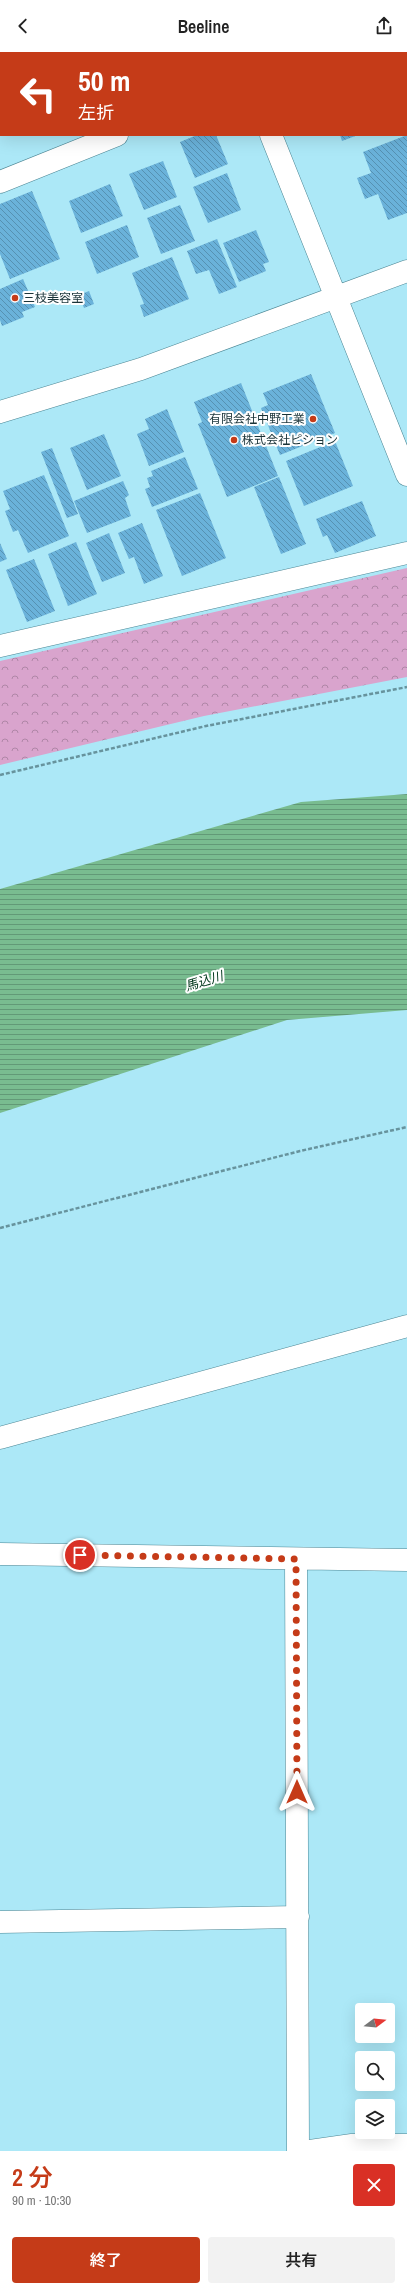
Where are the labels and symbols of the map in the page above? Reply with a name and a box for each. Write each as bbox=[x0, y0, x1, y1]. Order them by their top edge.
place label: 三枝美容室 bbox=[23, 290, 83, 306]
marker: 三枝美容室 bbox=[10, 293, 20, 303]
place label: 有限会社中野工業 bbox=[209, 411, 305, 427]
marker: 有限会社中野工業 bbox=[308, 414, 318, 424]
place label: 株式会社ピション bbox=[242, 432, 338, 448]
marker: 株式会社ピション bbox=[229, 435, 239, 445]
water label: 馬込川 bbox=[183, 967, 227, 995]
pin bbox=[63, 1538, 97, 1572]
position arrow bbox=[276, 1771, 318, 1813]
north arrow bbox=[355, 2003, 395, 2043]

